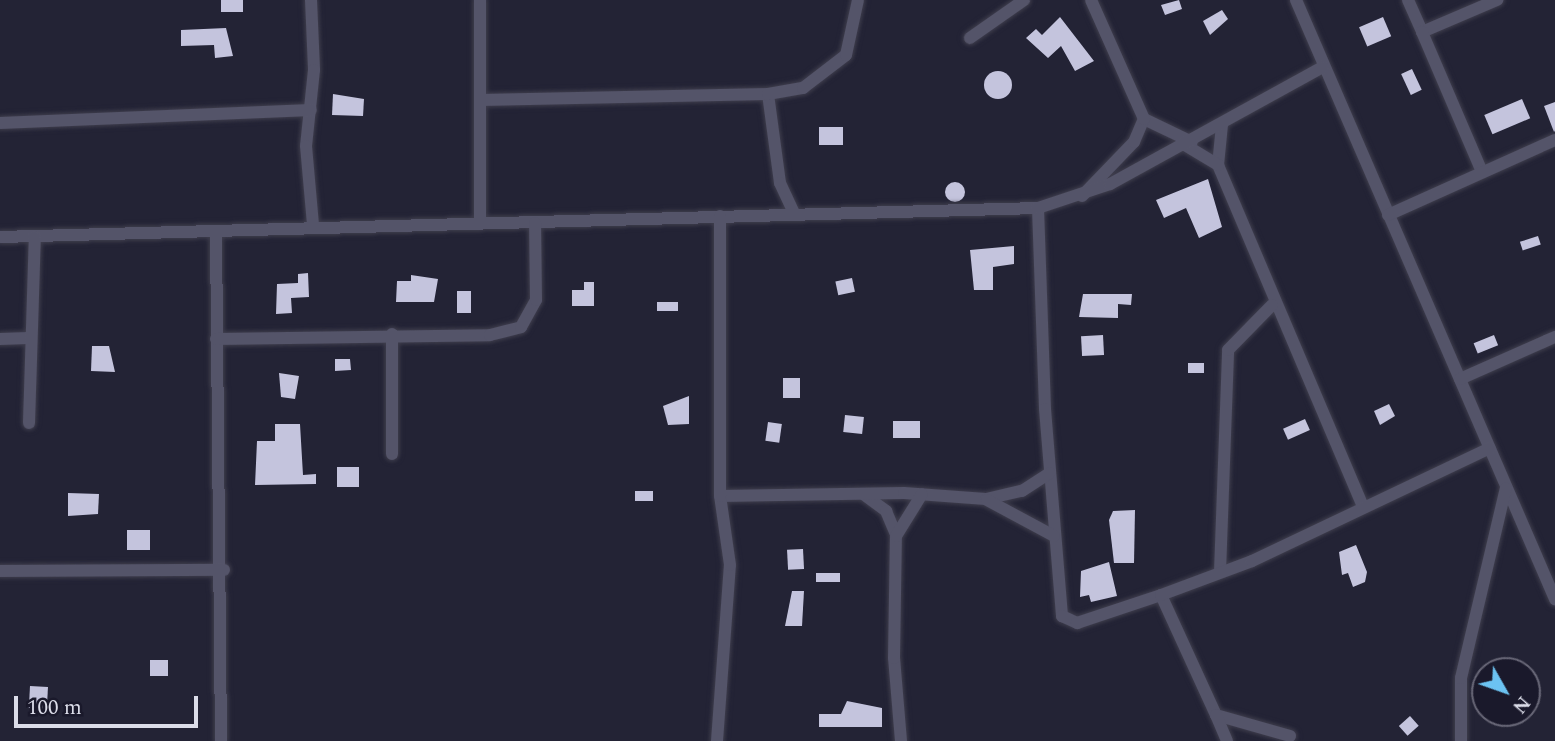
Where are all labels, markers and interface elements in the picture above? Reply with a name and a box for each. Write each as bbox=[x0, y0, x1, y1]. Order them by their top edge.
north arrow bbox=[1471, 657, 1541, 727]
scale bar bbox=[18, 682, 201, 726]
text: N bbox=[1505, 689, 1537, 720]
text: 100 m bbox=[27, 692, 82, 724]

